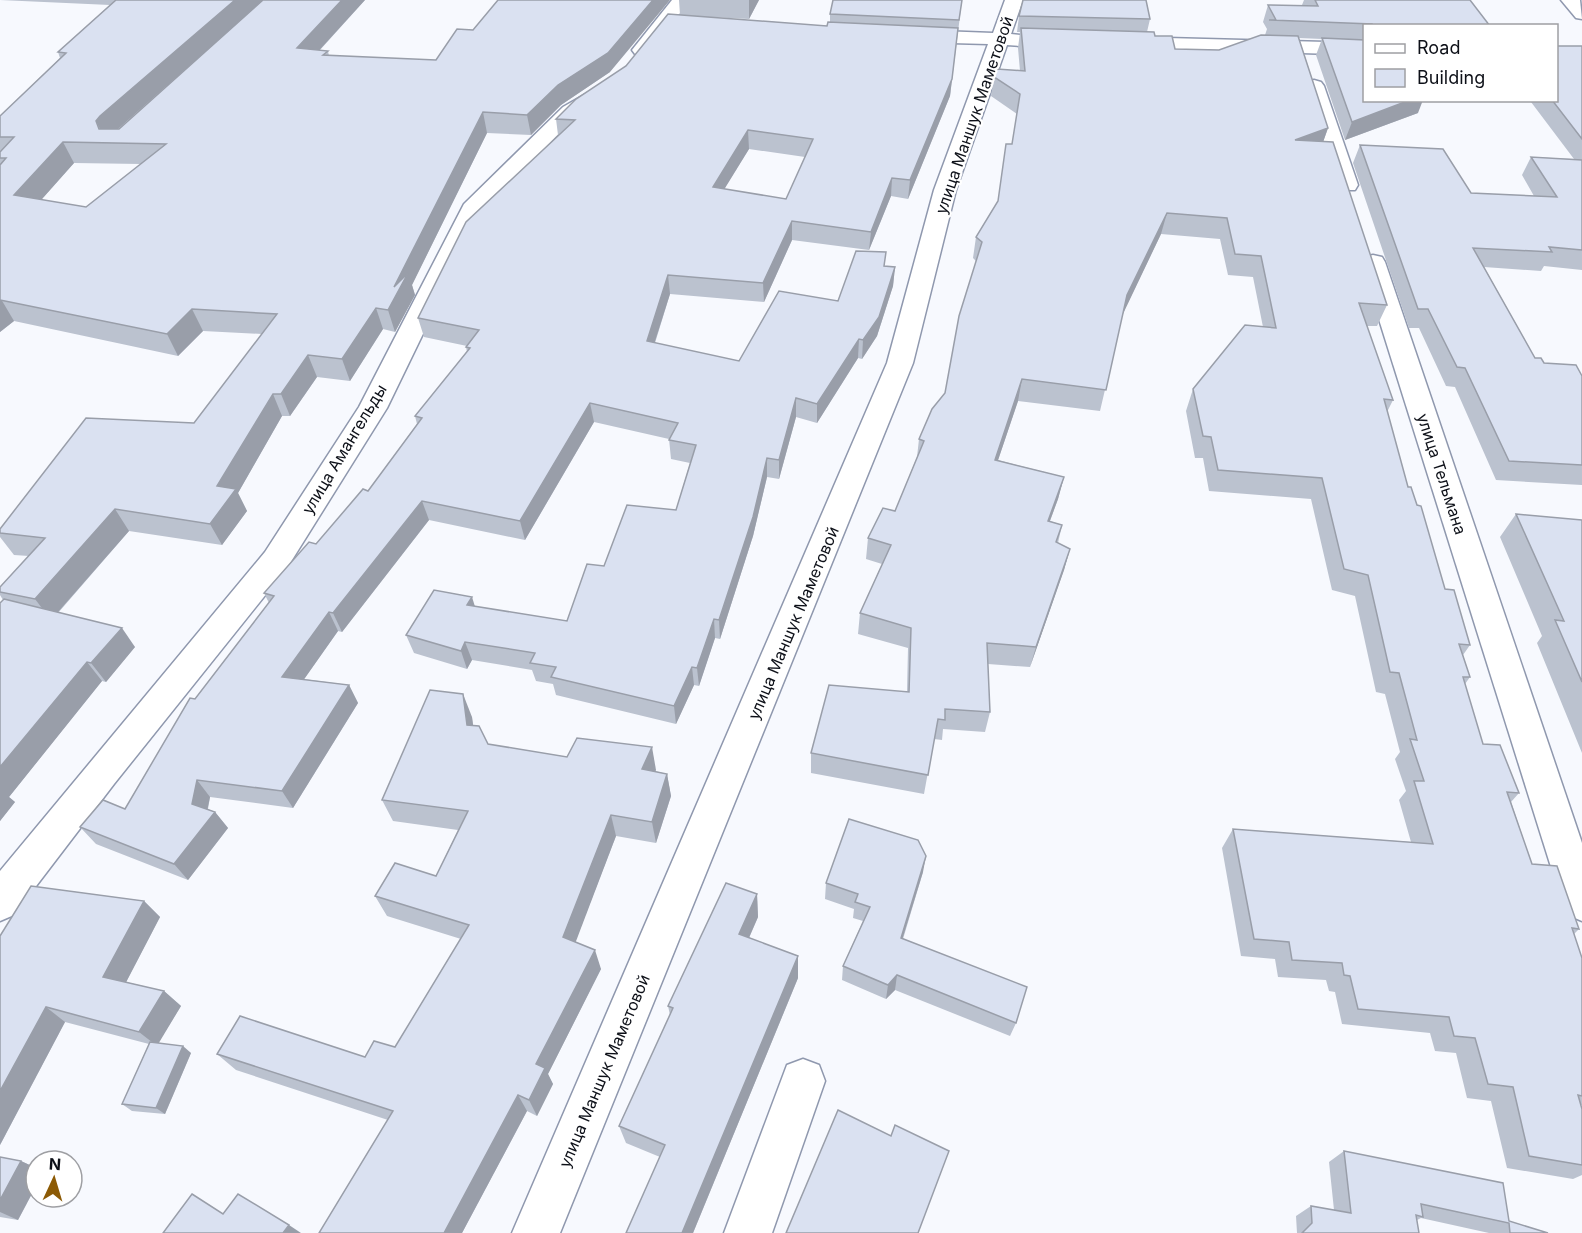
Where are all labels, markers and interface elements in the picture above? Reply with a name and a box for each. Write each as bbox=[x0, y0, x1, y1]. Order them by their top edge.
street label: улица Маншук Маметовой bbox=[931, 13, 1017, 217]
legend bbox=[1363, 24, 1558, 102]
text: Road bbox=[1417, 37, 1460, 58]
text: Building bbox=[1417, 67, 1485, 88]
street label: улица Амангельды bbox=[297, 381, 391, 517]
street label: улица Тельмана bbox=[1413, 411, 1471, 537]
street label: улица Маншук Маметовой bbox=[743, 523, 843, 723]
street label: улица Маншук Маметовой bbox=[554, 971, 654, 1171]
north arrow bbox=[24, 1149, 84, 1209]
text: N bbox=[48, 1154, 62, 1174]

